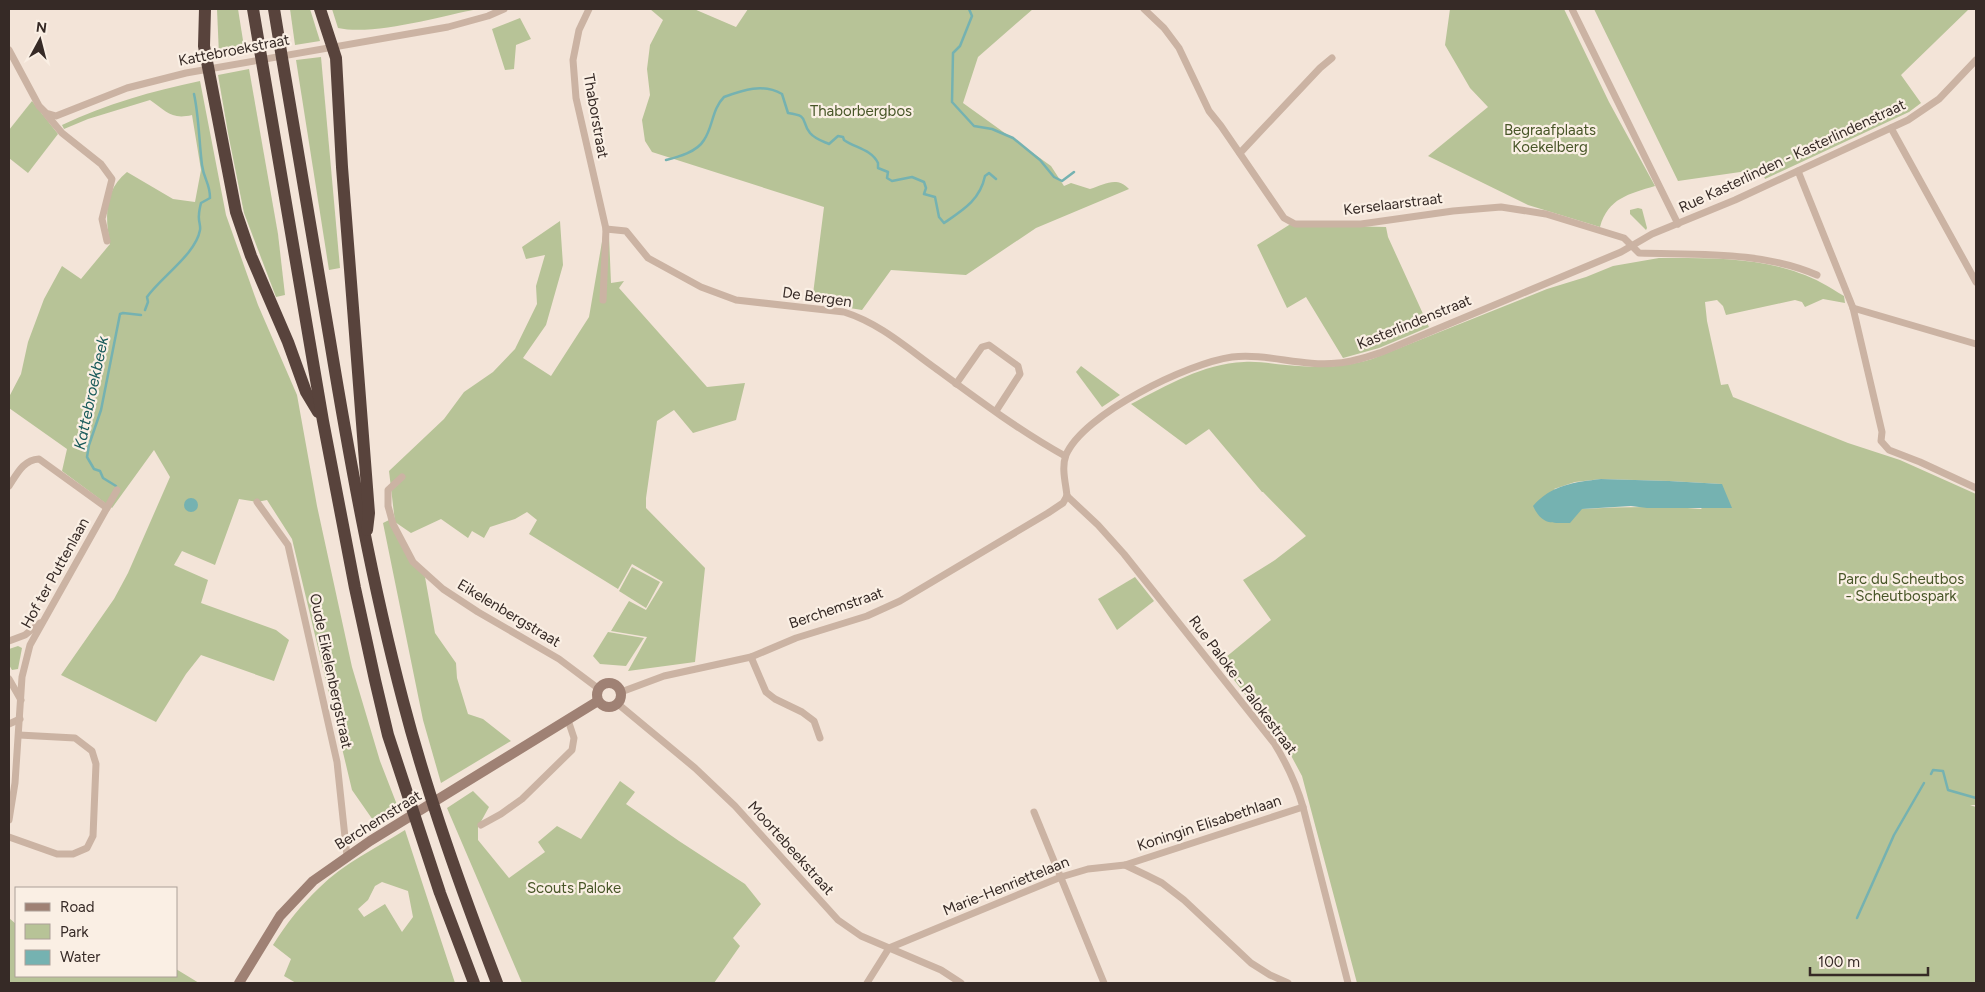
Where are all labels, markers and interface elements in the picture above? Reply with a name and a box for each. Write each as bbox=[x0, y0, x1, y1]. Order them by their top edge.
north arrow bbox=[15, 15, 65, 65]
text: N bbox=[35, 18, 48, 37]
street label: Kattebroekstraat bbox=[177, 30, 291, 70]
street label: Thaborstraat bbox=[580, 72, 612, 160]
street label: Rue Kasterlinden - Kasterlindenstraat bbox=[1676, 95, 1909, 217]
park label: Thaborbergbos bbox=[810, 102, 912, 120]
park label: Begraafplaats Koekelberg bbox=[1504, 121, 1596, 156]
street label: Kerselaarstraat bbox=[1342, 189, 1444, 219]
street label: De Bergen bbox=[781, 283, 853, 311]
street label: Kasterlindenstraat bbox=[1354, 291, 1474, 353]
water label: Kattebroekbeek bbox=[70, 333, 113, 451]
street label: Hof ter Puttenlaan bbox=[17, 515, 93, 631]
park label: Parc du Scheutbos - Scheutbospark bbox=[1838, 570, 1964, 605]
street label: Eikelenbergstraat bbox=[454, 575, 564, 651]
street label: Berchemstraat bbox=[786, 583, 886, 633]
street label: Oude Eikelenbergstraat bbox=[306, 592, 356, 750]
street label: Rue Paloke - Palokestraat bbox=[1185, 612, 1301, 758]
street label: Berchemstraat bbox=[331, 786, 425, 854]
street label: Koningin Elisabethlaan bbox=[1135, 791, 1283, 855]
street label: Moortebeekstraat bbox=[744, 797, 838, 899]
street label: Marie-Henriettelaan bbox=[940, 852, 1072, 920]
park label: Scouts Paloke bbox=[527, 879, 621, 897]
legend bbox=[15, 887, 178, 977]
text: Road bbox=[60, 898, 95, 916]
text: Park bbox=[60, 923, 89, 941]
scale bar bbox=[1810, 944, 1928, 976]
text: Water bbox=[60, 948, 100, 966]
text: 100 m bbox=[1818, 953, 1860, 971]

